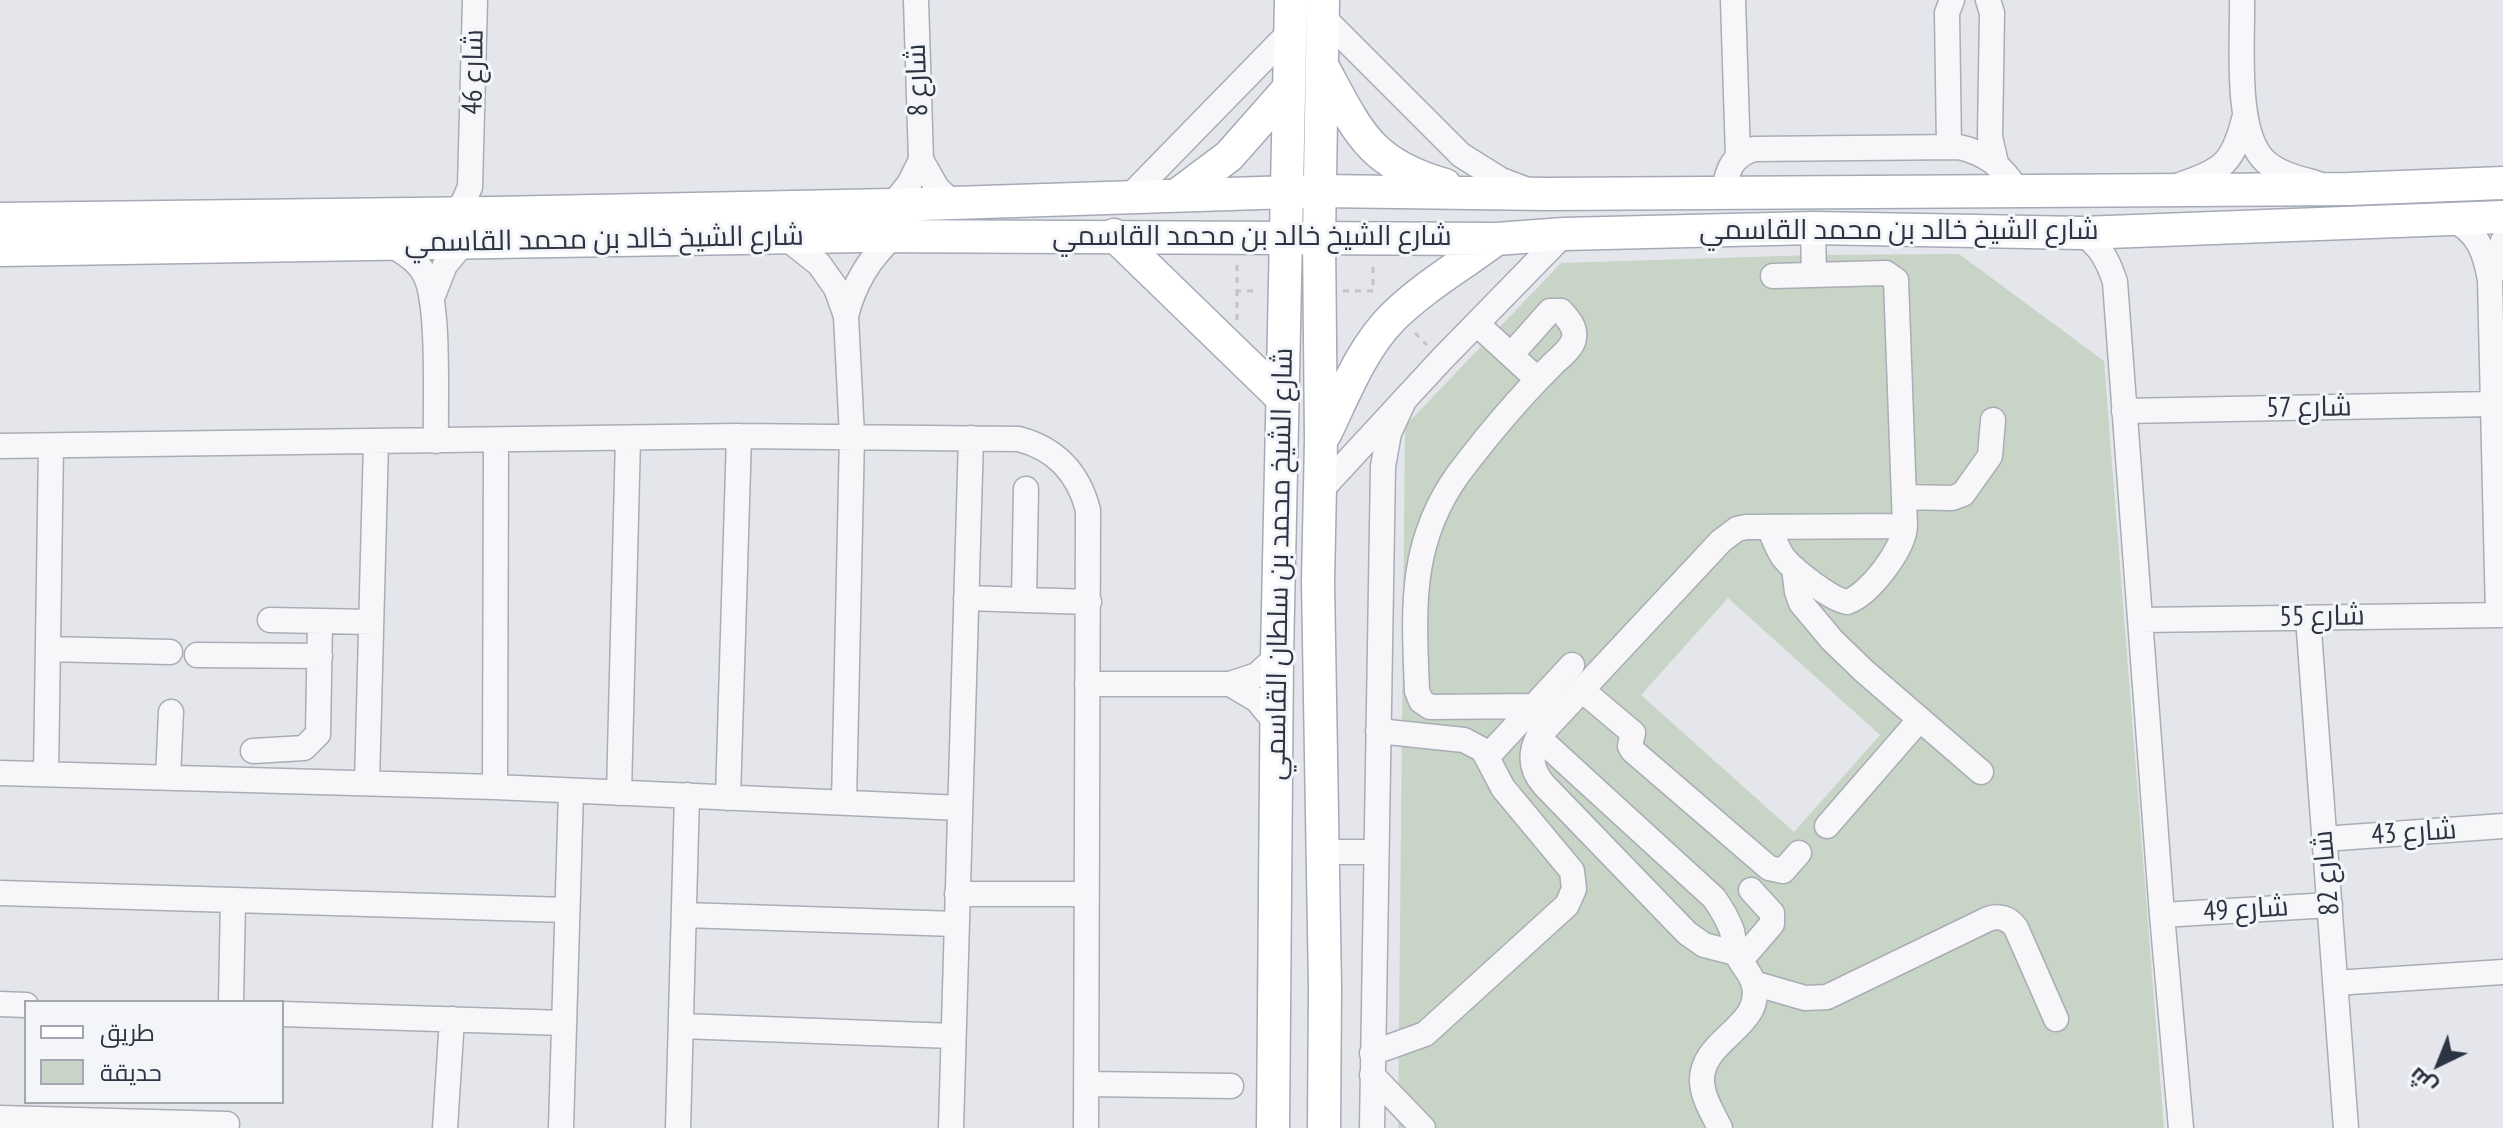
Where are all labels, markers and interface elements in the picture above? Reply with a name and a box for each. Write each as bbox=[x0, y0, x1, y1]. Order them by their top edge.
street label: شارع 46 bbox=[456, 29, 492, 115]
street label: شارع 8 bbox=[900, 43, 936, 117]
street label: شارع الشيخ خالد بن محمد القاسمي bbox=[1699, 214, 2099, 248]
street label: شارع الشيخ خالد بن محمد القاسمي bbox=[404, 220, 804, 260]
street label: شارع الشيخ خالد بن محمد القاسمي bbox=[1052, 220, 1452, 254]
street label: شارع الشيخ محمد بن سلطان القاسمي bbox=[1259, 347, 1301, 781]
street label: شارع 57 bbox=[2266, 390, 2352, 426]
street label: شارع 55 bbox=[2279, 599, 2365, 635]
street label: شارع 43 bbox=[2370, 813, 2458, 853]
street label: شارع 82 bbox=[2307, 829, 2347, 917]
street label: شارع 49 bbox=[2202, 890, 2290, 930]
legend bbox=[24, 1000, 284, 1104]
text: طريق bbox=[100, 1017, 155, 1048]
north arrow bbox=[2399, 1024, 2479, 1104]
text: حديقة bbox=[100, 1057, 162, 1088]
text: ش bbox=[2403, 1062, 2443, 1101]

